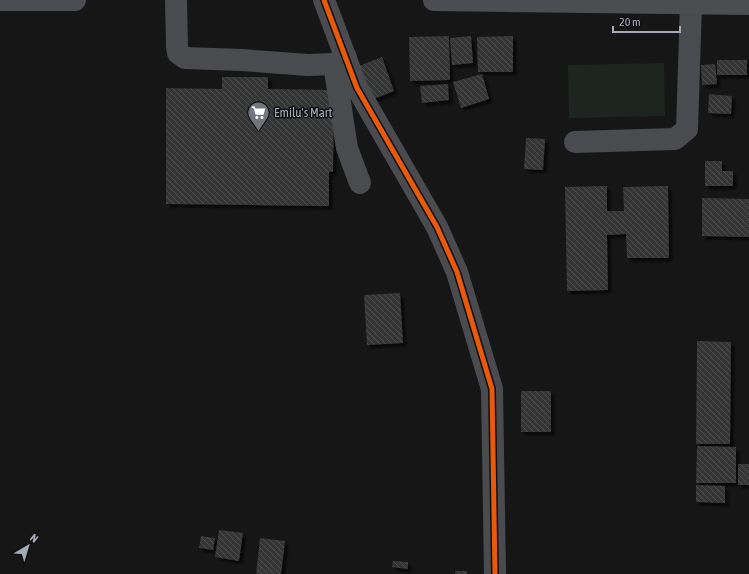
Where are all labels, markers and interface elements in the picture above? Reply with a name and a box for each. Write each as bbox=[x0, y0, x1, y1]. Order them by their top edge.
scale bar bbox=[613, 8, 680, 34]
text: 20 m bbox=[619, 15, 641, 29]
supermarket icon: Emilu's Mart bbox=[245, 99, 271, 132]
place label: Emilu's Mart bbox=[274, 105, 333, 120]
north arrow bbox=[8, 526, 48, 566]
text: N bbox=[28, 531, 40, 545]

